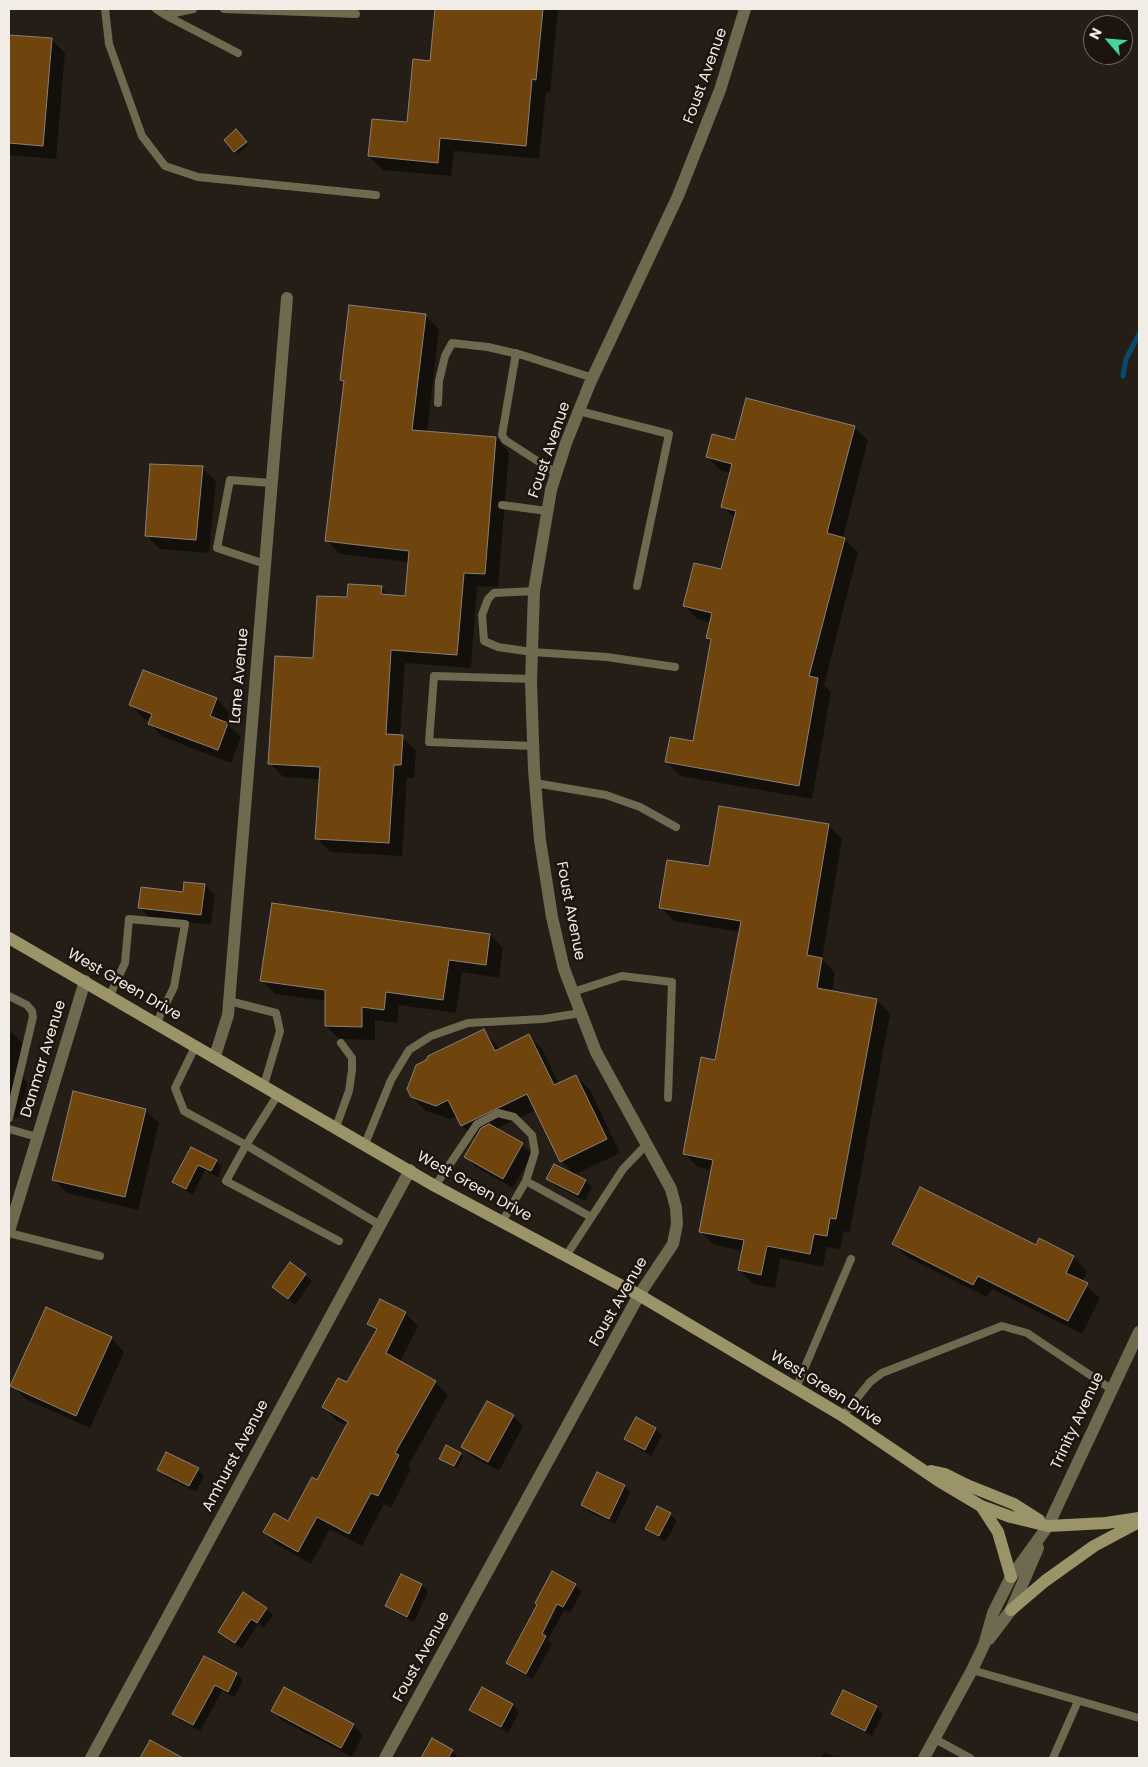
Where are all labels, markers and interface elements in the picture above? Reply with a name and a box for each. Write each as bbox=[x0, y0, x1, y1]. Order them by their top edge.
north arrow bbox=[1083, 15, 1133, 65]
text: N bbox=[1084, 24, 1107, 43]
street label: Foust Avenue bbox=[680, 26, 732, 126]
street label: Foust Avenue bbox=[525, 400, 575, 500]
street label: Lane Avenue bbox=[227, 627, 253, 725]
street label: Foust Avenue bbox=[552, 860, 588, 962]
street label: West Green Drive bbox=[64, 945, 184, 1025]
street label: Danmar Avenue bbox=[18, 998, 70, 1120]
street label: West Green Drive bbox=[414, 1148, 534, 1226]
street label: Foust Avenue bbox=[586, 1254, 652, 1350]
street label: West Green Drive bbox=[767, 1347, 885, 1431]
street label: Trinity Avenue bbox=[1048, 1370, 1108, 1472]
street label: Amhurst Avenue bbox=[199, 1397, 273, 1515]
street label: Foust Avenue bbox=[390, 1609, 454, 1705]

